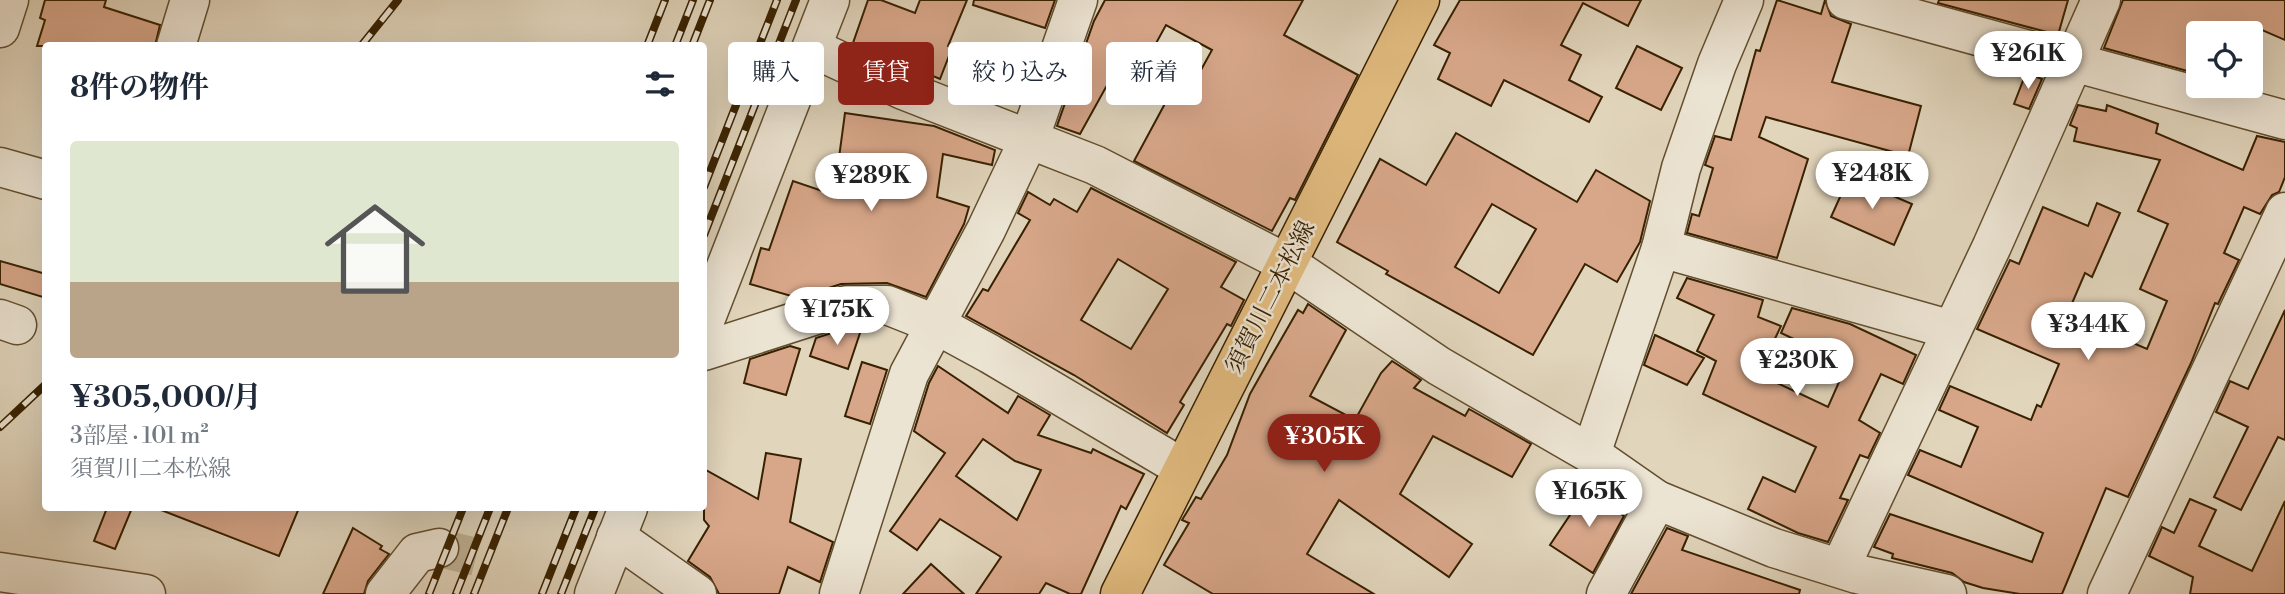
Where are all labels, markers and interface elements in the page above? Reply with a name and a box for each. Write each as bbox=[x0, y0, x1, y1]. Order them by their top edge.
map controls bbox=[2186, 21, 2263, 98]
button: locate bbox=[2186, 21, 2263, 98]
pin: ¥261K bbox=[1979, 32, 2077, 91]
text: ¥261K bbox=[1990, 40, 2066, 68]
chip: 購入 bbox=[728, 42, 824, 105]
chip: 賃貸 bbox=[838, 42, 934, 105]
chip: 絞り込み bbox=[948, 42, 1092, 105]
chip: 新着 bbox=[1106, 42, 1202, 105]
icon: filters bbox=[641, 65, 679, 103]
text: 8件の物件 bbox=[70, 69, 209, 107]
pin: ¥248K bbox=[1823, 152, 1921, 211]
pin: ¥289K bbox=[822, 154, 920, 213]
text: ¥248K bbox=[1832, 160, 1912, 188]
text: ¥289K bbox=[831, 162, 911, 190]
icon: home bbox=[312, 186, 438, 312]
street label: 須賀川二本松線 bbox=[1219, 216, 1322, 379]
pin: ¥175K bbox=[788, 288, 886, 347]
text: ¥175K bbox=[800, 296, 874, 324]
pin: ¥344K bbox=[2039, 302, 2137, 362]
text: ¥344K bbox=[2047, 311, 2129, 339]
pin: ¥230K bbox=[1748, 338, 1846, 398]
text: ¥230K bbox=[1756, 347, 1838, 375]
text: ¥305,000/月 bbox=[70, 379, 262, 417]
pin: ¥305K bbox=[1275, 414, 1373, 474]
text: 3部屋 · 101 m² bbox=[70, 422, 209, 450]
text: ¥305K bbox=[1283, 423, 1365, 451]
text: 須賀川二本松線 bbox=[70, 455, 231, 483]
pin: ¥165K bbox=[1540, 470, 1638, 529]
text: ¥165K bbox=[1551, 478, 1627, 506]

